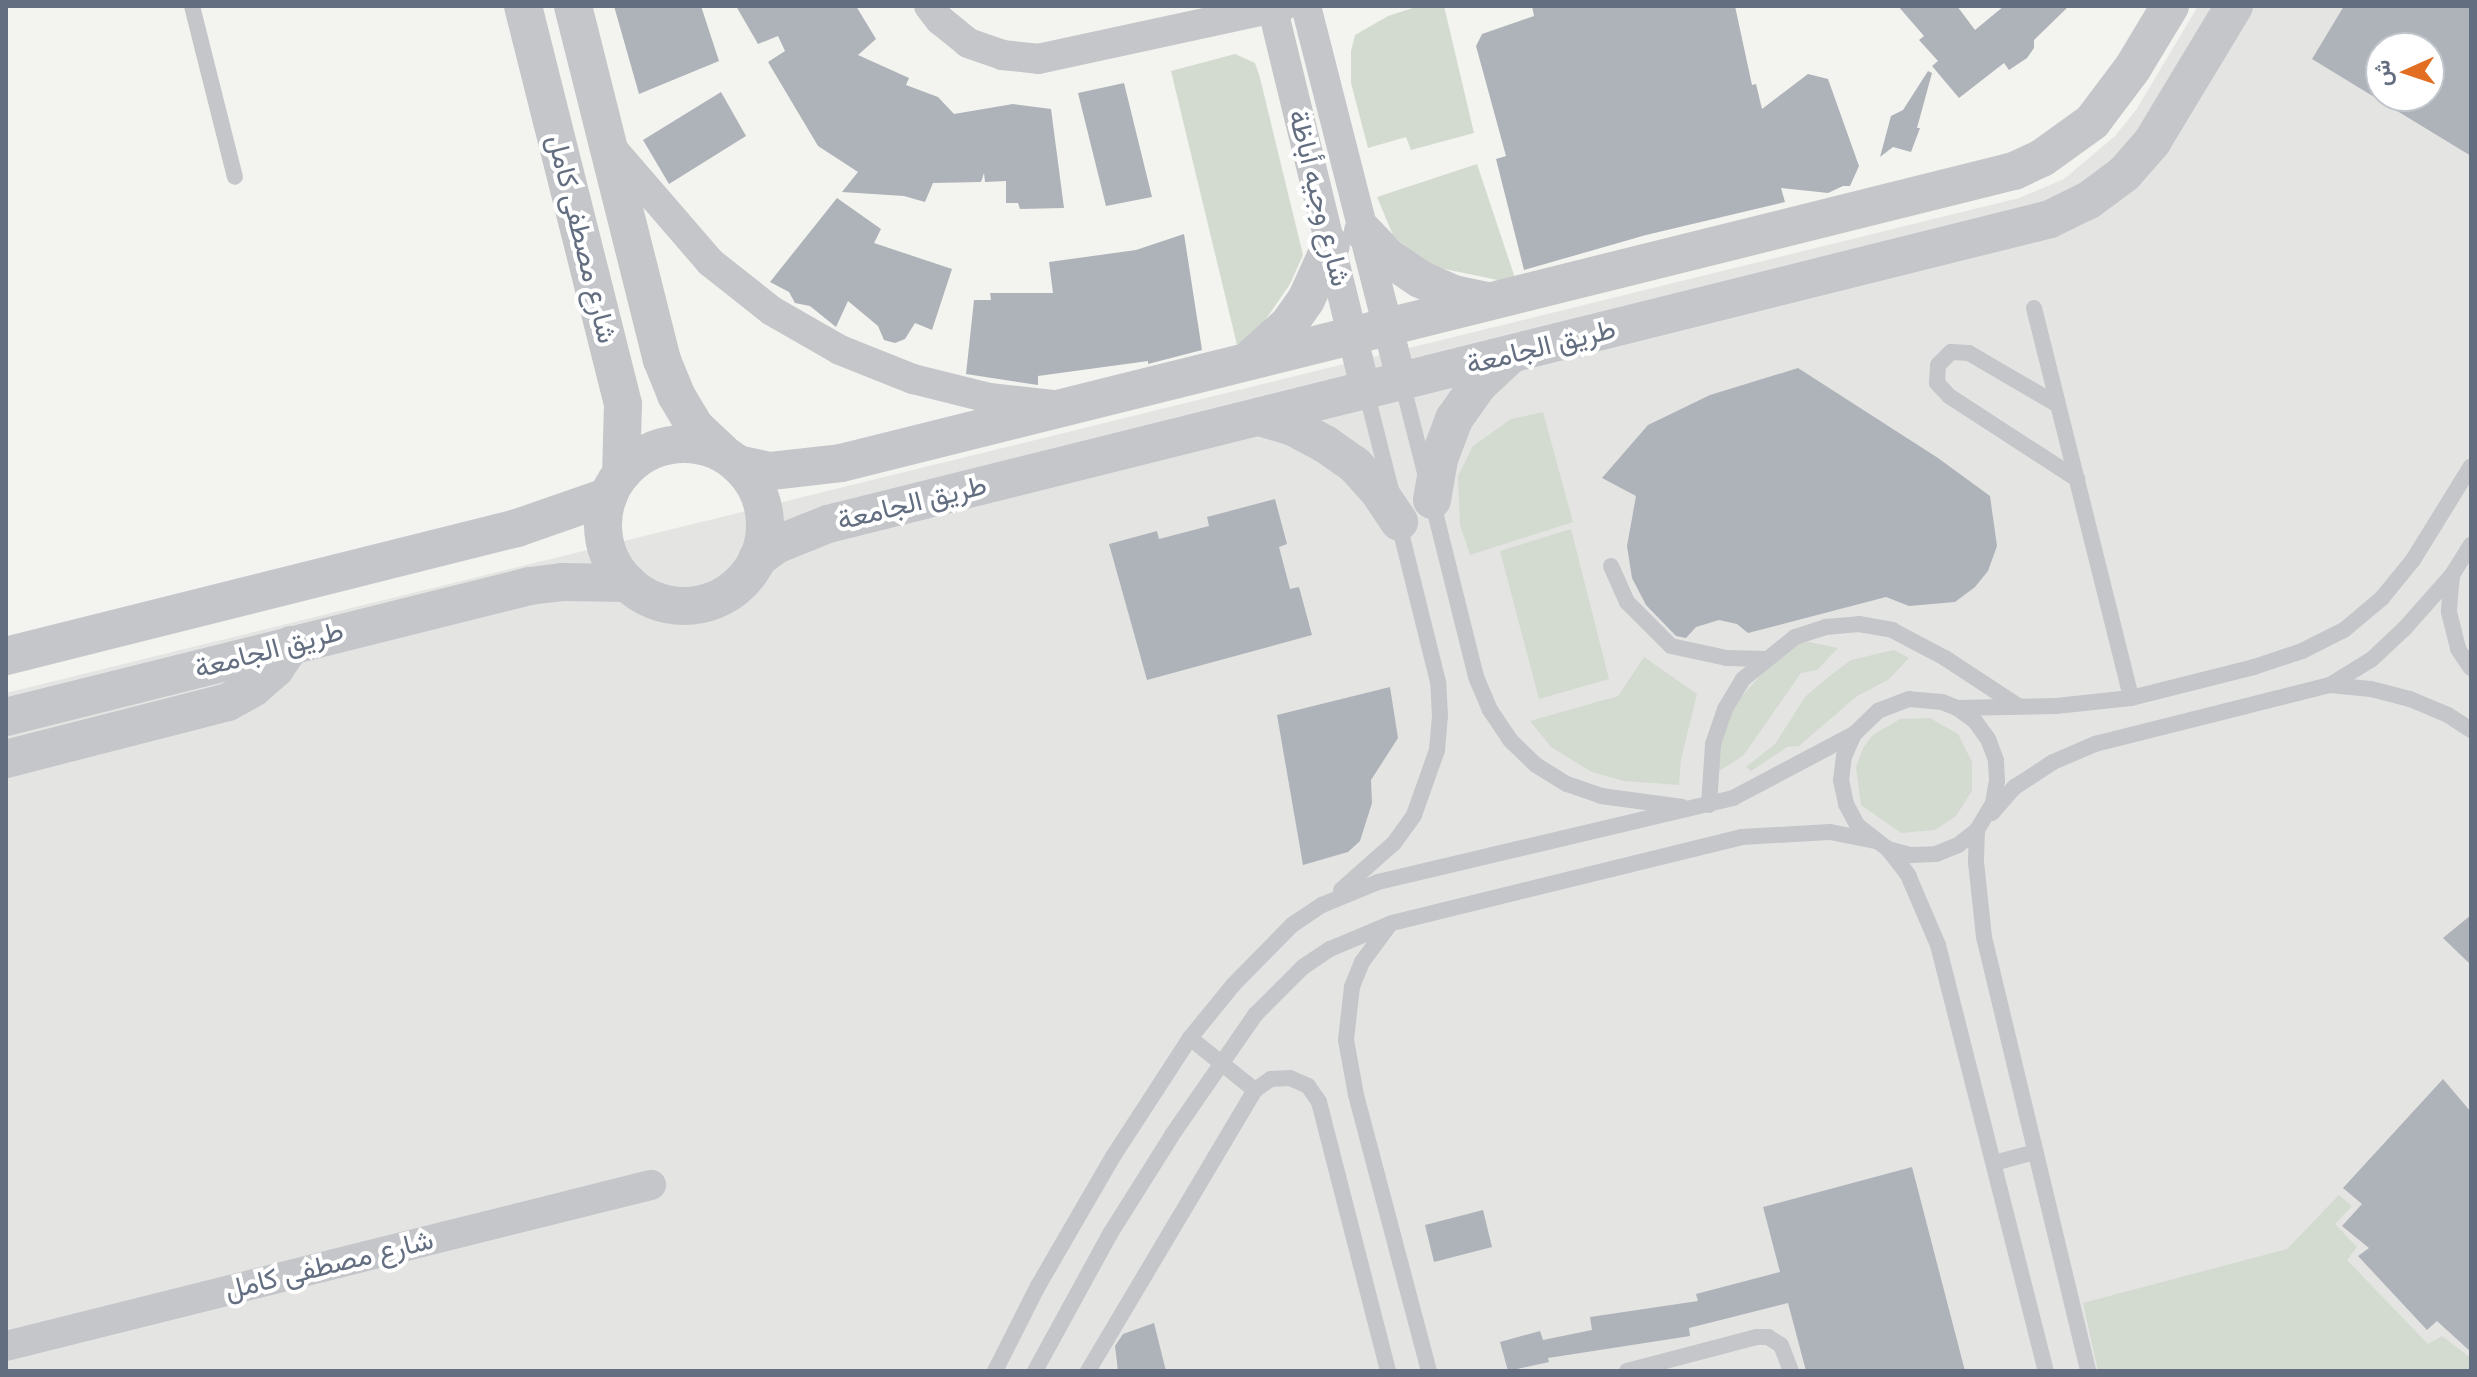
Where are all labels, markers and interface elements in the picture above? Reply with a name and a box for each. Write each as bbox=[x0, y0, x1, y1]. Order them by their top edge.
north arrow bbox=[2365, 32, 2445, 112]
text: ش bbox=[2369, 59, 2396, 87]
street label: شارع وجيه أباظة bbox=[1281, 106, 1357, 290]
street label: شارع مصطفى كامل bbox=[540, 131, 624, 347]
street label: طريق الجامعة bbox=[1463, 312, 1619, 382]
street label: طريق الجامعة bbox=[834, 468, 990, 538]
street label: طريق الجامعة bbox=[191, 614, 347, 686]
street label: شارع مصطفى كامل bbox=[221, 1223, 437, 1307]

